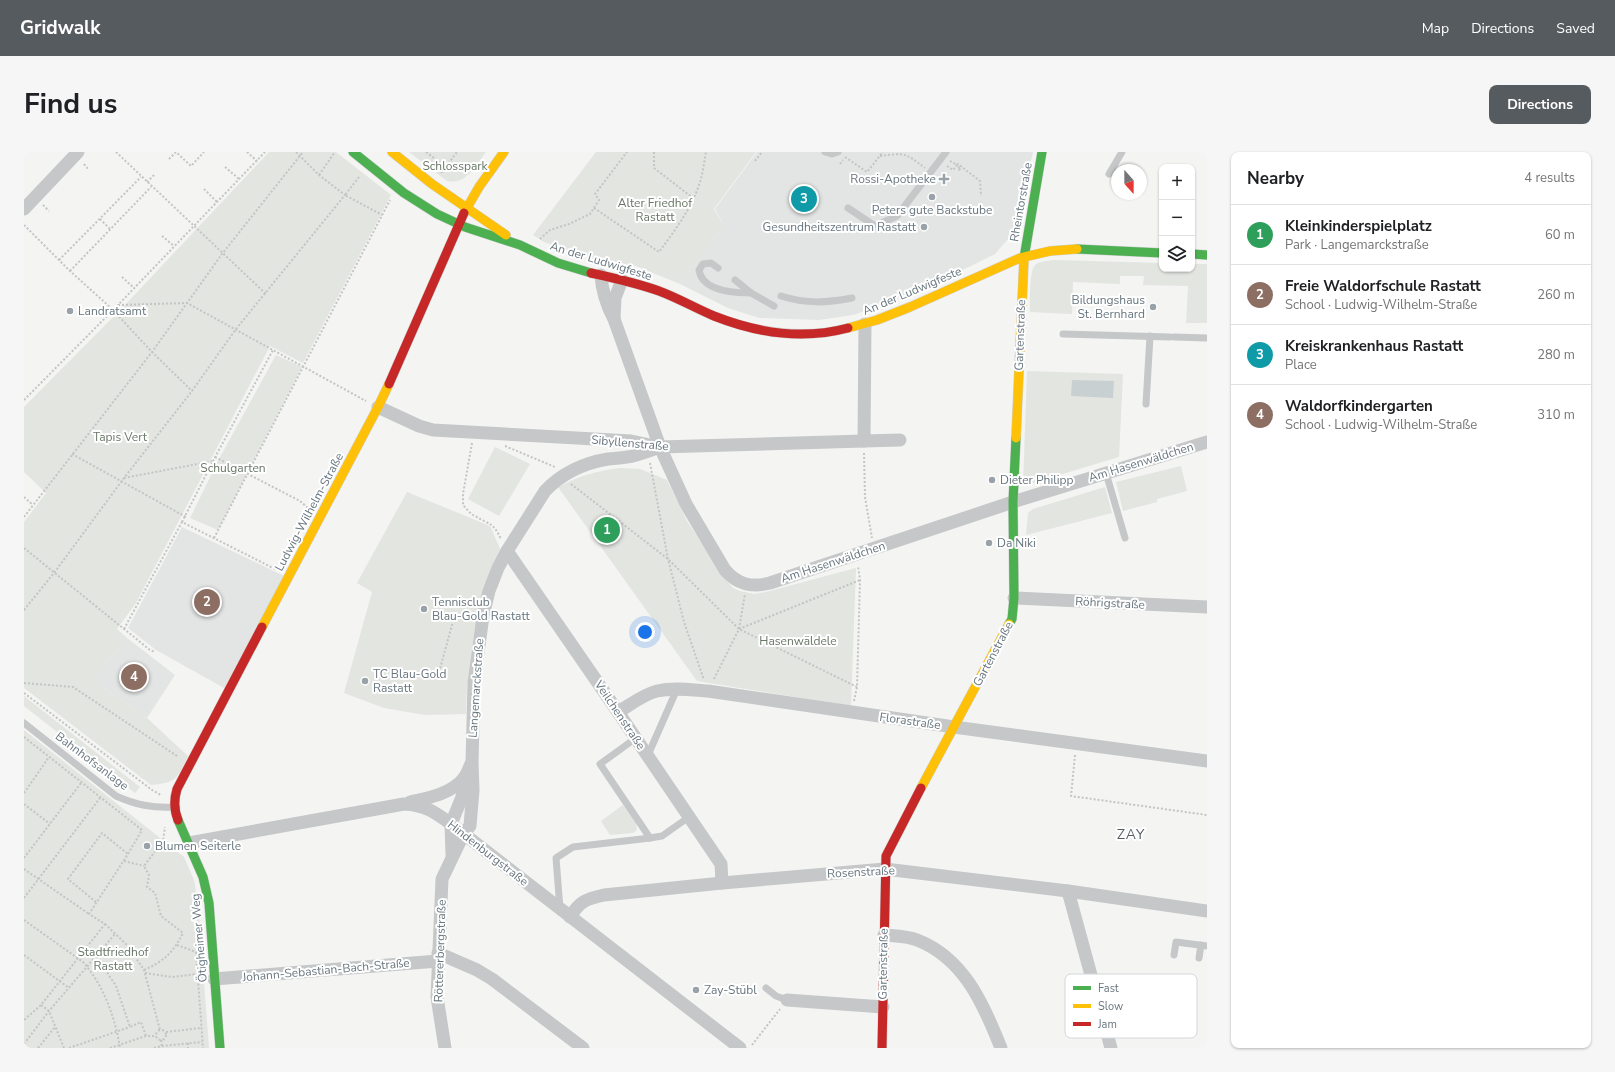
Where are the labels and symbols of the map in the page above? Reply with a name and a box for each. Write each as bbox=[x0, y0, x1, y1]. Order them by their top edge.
park label: Schlosspark bbox=[422, 158, 489, 174]
street label: Rheintorstraße bbox=[1006, 161, 1036, 243]
north arrow bbox=[1111, 164, 1147, 200]
place label: Rossi-Apotheke bbox=[850, 171, 936, 187]
marker: Rossi-Apotheke bbox=[939, 174, 949, 184]
pin: 3 bbox=[791, 184, 817, 214]
marker: Peters gute Backstube bbox=[927, 192, 937, 202]
park label: Alter Friedhof Rastatt bbox=[618, 195, 693, 225]
place label: Peters gute Backstube bbox=[872, 202, 992, 218]
place label: Gesundheitszentrum Rastatt bbox=[763, 219, 917, 235]
marker: Gesundheitszentrum Rastatt bbox=[919, 222, 929, 232]
street label: An der Ludwigfeste bbox=[548, 238, 654, 284]
street label: An der Ludwigfeste bbox=[860, 263, 964, 319]
place label: Bildungshaus St. Bernhard bbox=[1072, 292, 1145, 322]
street label: Gartenstraße bbox=[1011, 299, 1029, 371]
marker: Bildungshaus St. Bernhard bbox=[1148, 302, 1158, 312]
place label: Landratsamt bbox=[78, 303, 147, 319]
marker: Landratsamt bbox=[65, 306, 75, 316]
park label: Tapis Vert bbox=[93, 429, 148, 445]
street label: Sibyllenstraße bbox=[591, 432, 669, 454]
street label: Am Hasenwäldchen bbox=[1087, 438, 1195, 486]
street label: Ludwig-Wilhelm-Straße bbox=[271, 450, 347, 574]
park label: Schulgarten bbox=[200, 460, 266, 476]
place label: Dieter Philipp bbox=[1000, 472, 1074, 488]
marker: Dieter Philipp bbox=[987, 475, 997, 485]
pin: 1 bbox=[594, 515, 620, 545]
place label: Da Niki bbox=[997, 535, 1036, 551]
street label: Am Hasenwäldchen bbox=[779, 538, 887, 586]
marker: Da Niki bbox=[984, 538, 994, 548]
pin: 2 bbox=[194, 587, 220, 617]
street label: Röhrigstraße bbox=[1075, 593, 1145, 613]
place label: Tennisclub Blau-Gold Rastatt bbox=[432, 594, 530, 624]
marker: Tennisclub Blau-Gold Rastatt bbox=[419, 604, 429, 614]
street label: Gartenstraße bbox=[969, 619, 1017, 689]
your location bbox=[635, 622, 655, 642]
park label: Hasenwäldele bbox=[759, 633, 837, 649]
street label: Langemarckstraße bbox=[465, 638, 487, 738]
pin: 4 bbox=[121, 662, 147, 692]
place label: TC Blau-Gold Rastatt bbox=[373, 666, 447, 696]
marker: TC Blau-Gold Rastatt bbox=[360, 676, 370, 686]
street label: Veilchenstraße bbox=[590, 677, 649, 753]
street label: Florastraße bbox=[878, 709, 942, 733]
street label: Bahnhofsanlage bbox=[52, 728, 132, 794]
street label: Hindenburgstraße bbox=[444, 816, 532, 890]
district label: ZAY bbox=[1117, 825, 1145, 844]
place label: Blumen Seiterle bbox=[155, 838, 241, 854]
marker: Blumen Seiterle bbox=[142, 841, 152, 851]
street label: Rosenstraße bbox=[827, 862, 895, 882]
street label: Ötigheimer Weg bbox=[187, 893, 211, 983]
street label: Röttererbergstraße bbox=[430, 899, 450, 1003]
street label: Gartenstraße bbox=[874, 928, 892, 1000]
park label: Stadtfriedhof Rastatt bbox=[77, 944, 150, 974]
street label: Johann-Sebastian-Bach-Straße bbox=[241, 955, 410, 985]
legend bbox=[1065, 974, 1197, 1038]
text: Fast bbox=[1098, 981, 1119, 996]
place label: Zay-Stübl bbox=[704, 982, 757, 998]
marker: Zay-Stübl bbox=[691, 985, 701, 995]
text: Slow bbox=[1098, 999, 1123, 1014]
text: Jam bbox=[1097, 1017, 1117, 1032]

